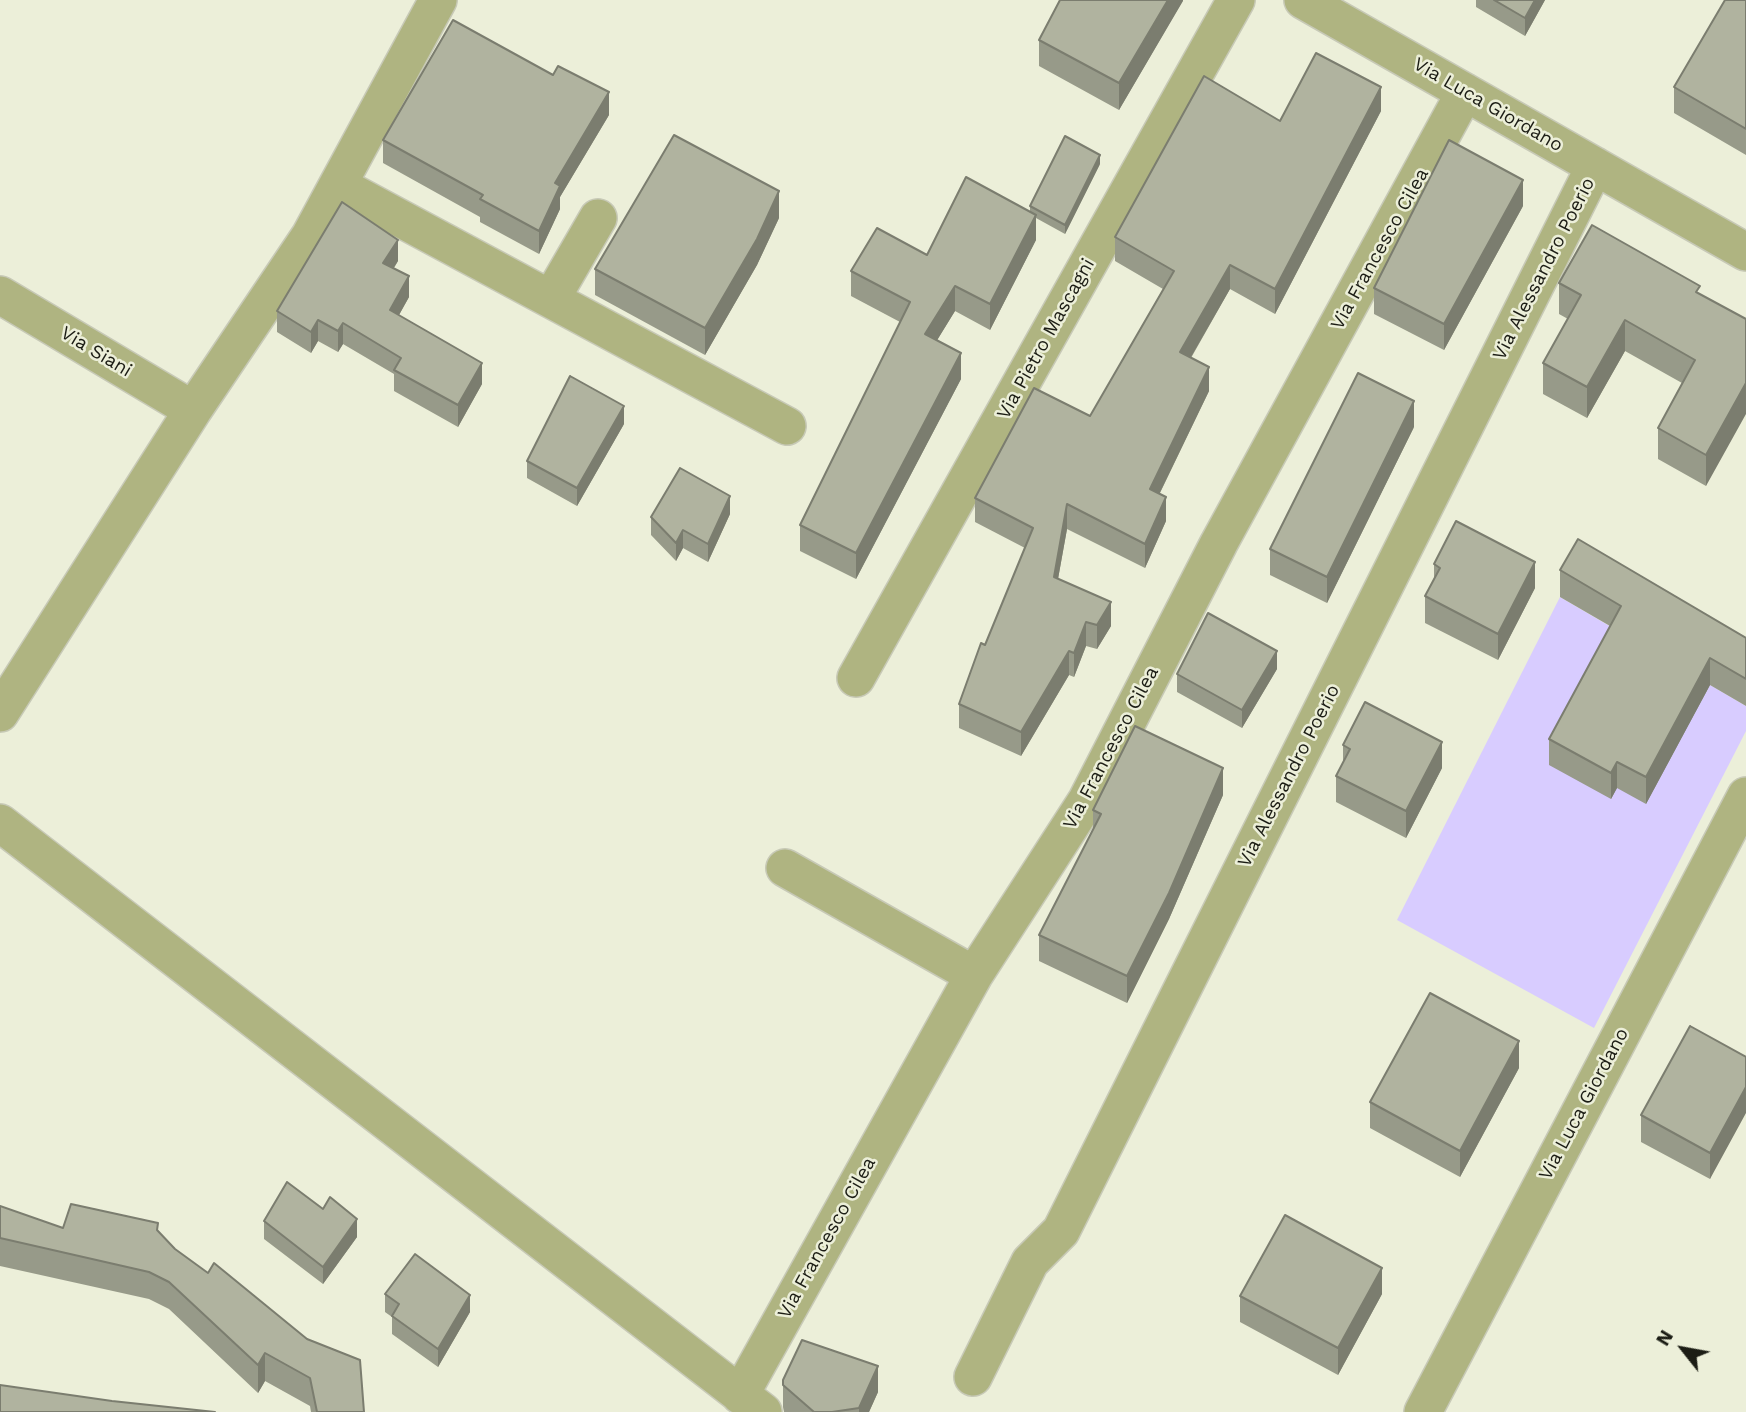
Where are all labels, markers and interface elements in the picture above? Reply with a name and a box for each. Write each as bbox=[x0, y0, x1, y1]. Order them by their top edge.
street label: Via Luca Giordano bbox=[1409, 53, 1567, 157]
street label: Via Francesco Cilea bbox=[1326, 164, 1434, 334]
street label: Via Alessandro Poerio bbox=[1488, 174, 1600, 364]
street label: Via Pietro Mascagni bbox=[992, 255, 1100, 423]
street label: Via Siani bbox=[56, 322, 136, 382]
street label: Via Francesco Cilea bbox=[1058, 663, 1164, 833]
street label: Via Alessandro Poerio bbox=[1233, 681, 1345, 871]
street label: Via Luca Giordano bbox=[1534, 1024, 1634, 1184]
street label: Via Francesco Cilea bbox=[773, 1153, 881, 1323]
north arrow bbox=[1648, 1314, 1718, 1384]
text: N bbox=[1651, 1326, 1678, 1350]

